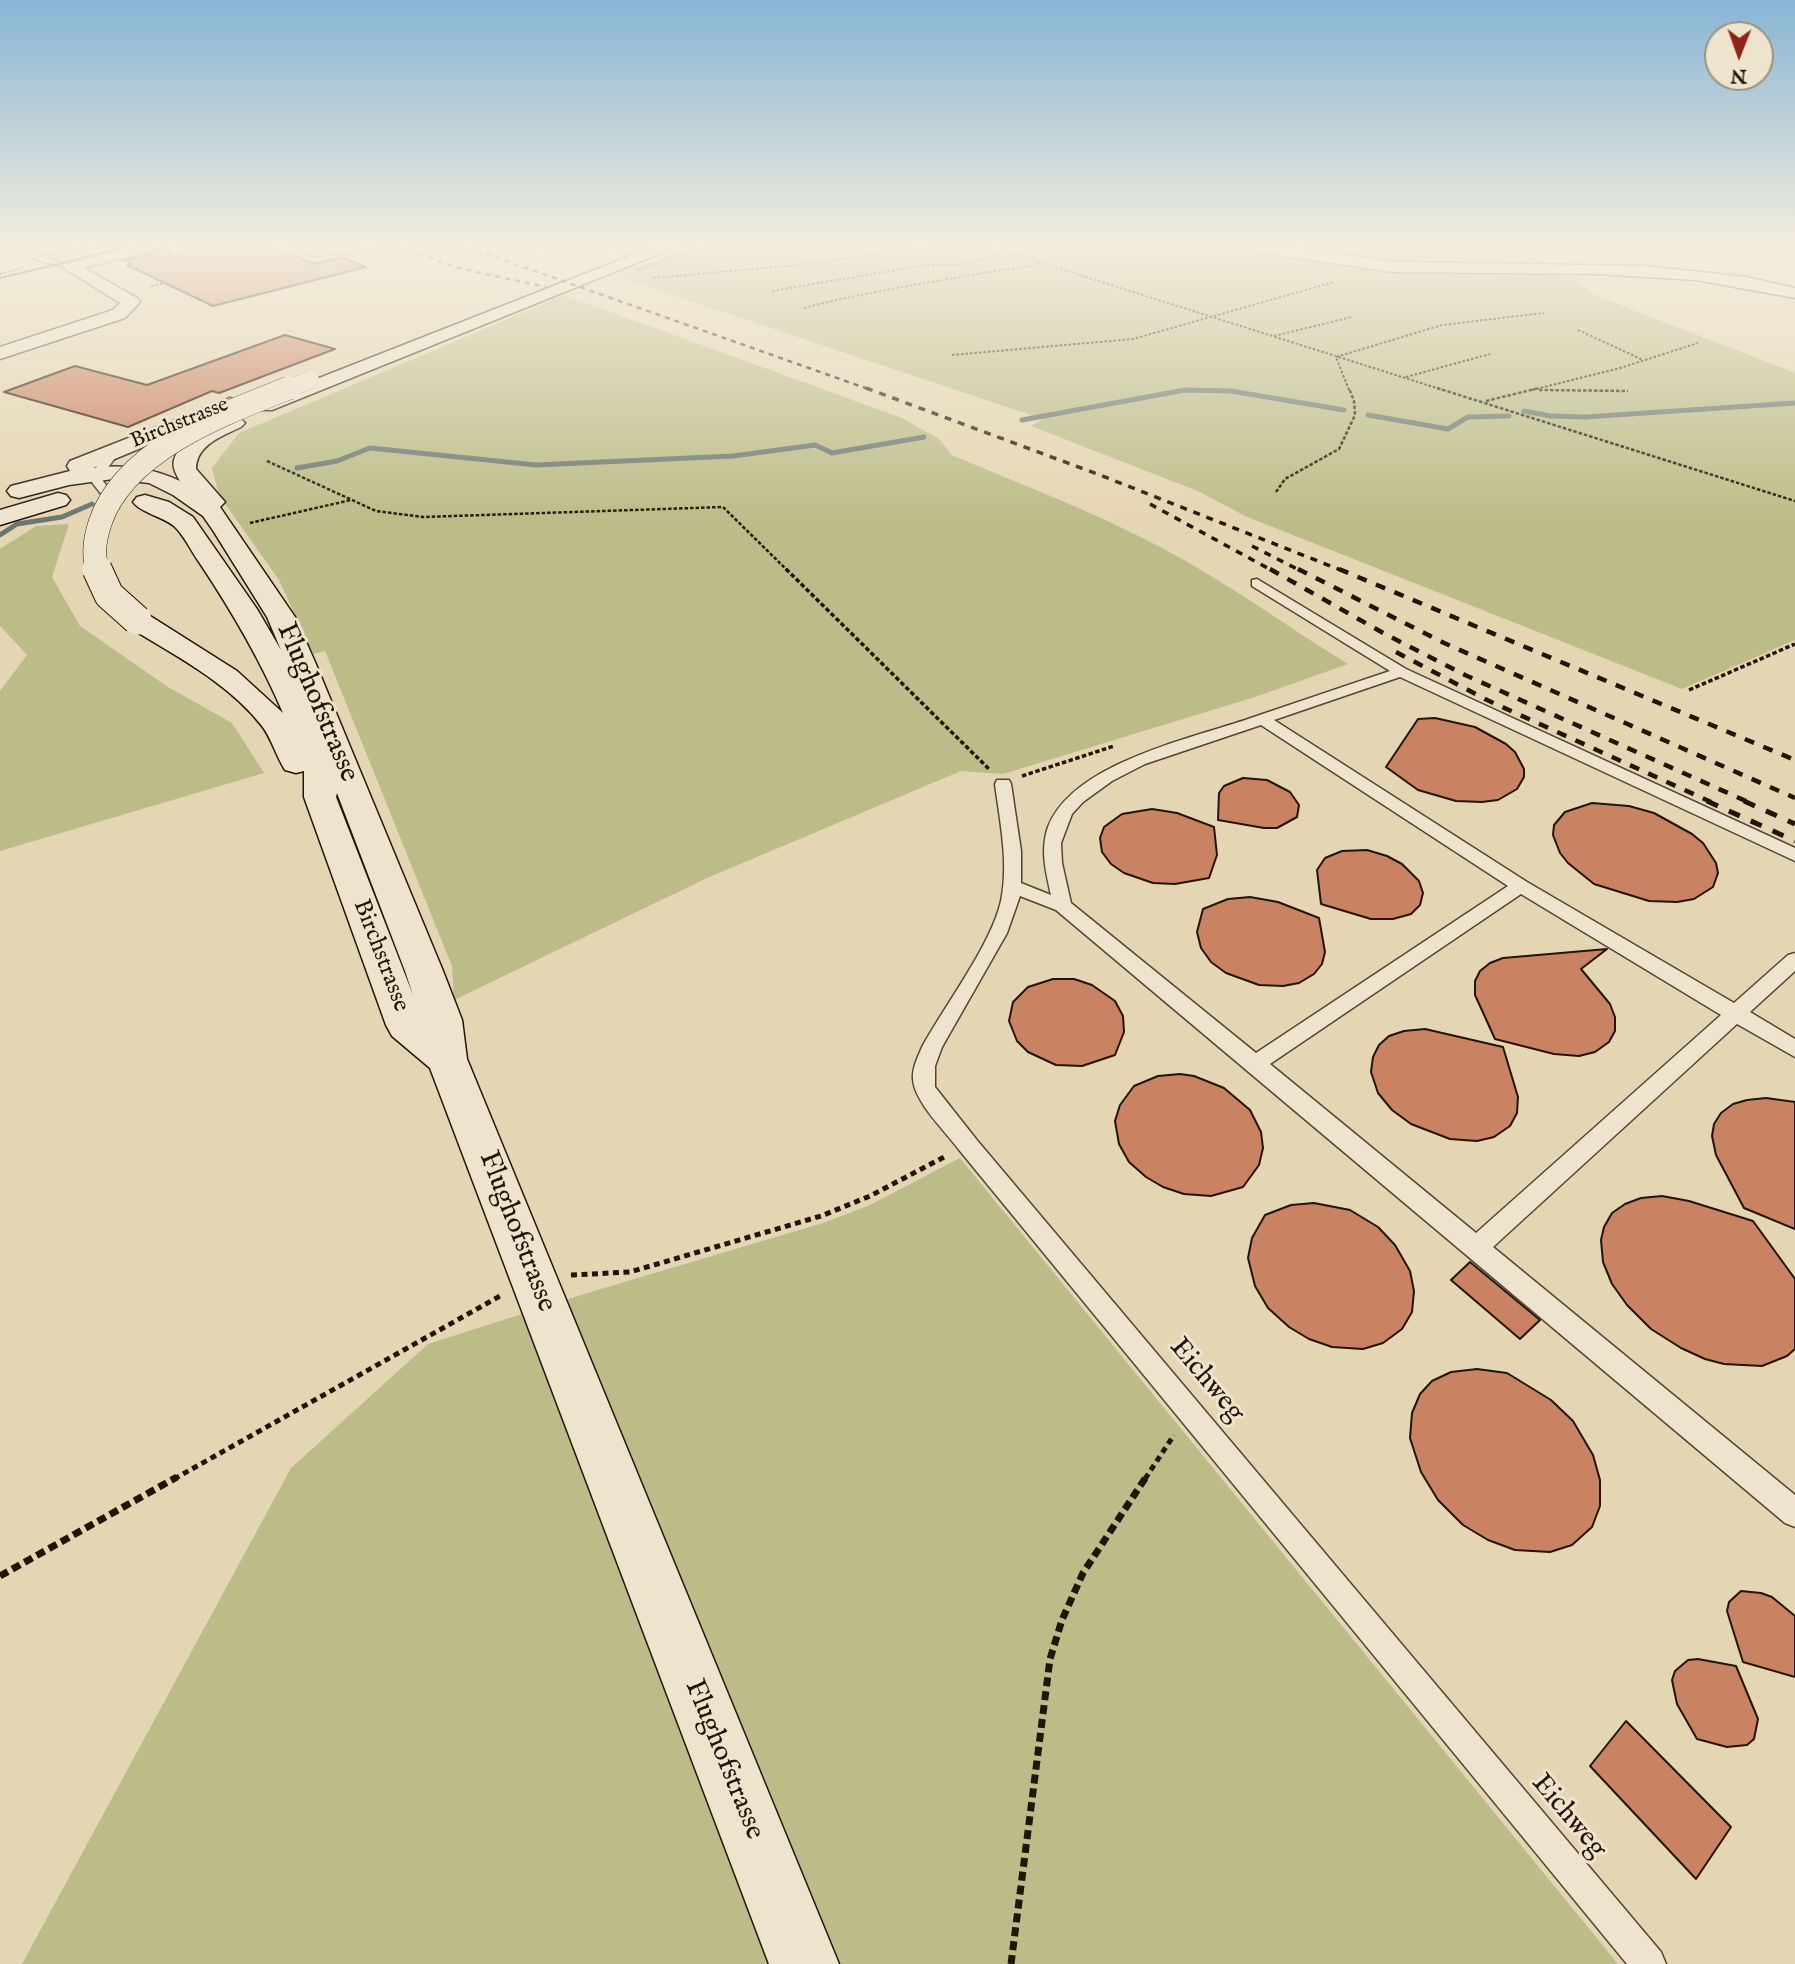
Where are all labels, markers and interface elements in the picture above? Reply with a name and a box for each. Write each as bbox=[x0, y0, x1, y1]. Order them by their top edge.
north arrow bbox=[1704, 21, 1774, 91]
text: N bbox=[1730, 63, 1747, 87]
street label: Birchstrasse bbox=[127, 393, 233, 455]
street label: Flughofstrasse bbox=[267, 619, 365, 787]
street label: Birchstrasse bbox=[345, 896, 415, 1016]
street label: Flughofstrasse bbox=[470, 1147, 562, 1317]
street label: Eichweg bbox=[1161, 1332, 1251, 1430]
street label: Flughofstrasse bbox=[676, 1675, 770, 1845]
street label: Eichweg bbox=[1523, 1768, 1613, 1866]

